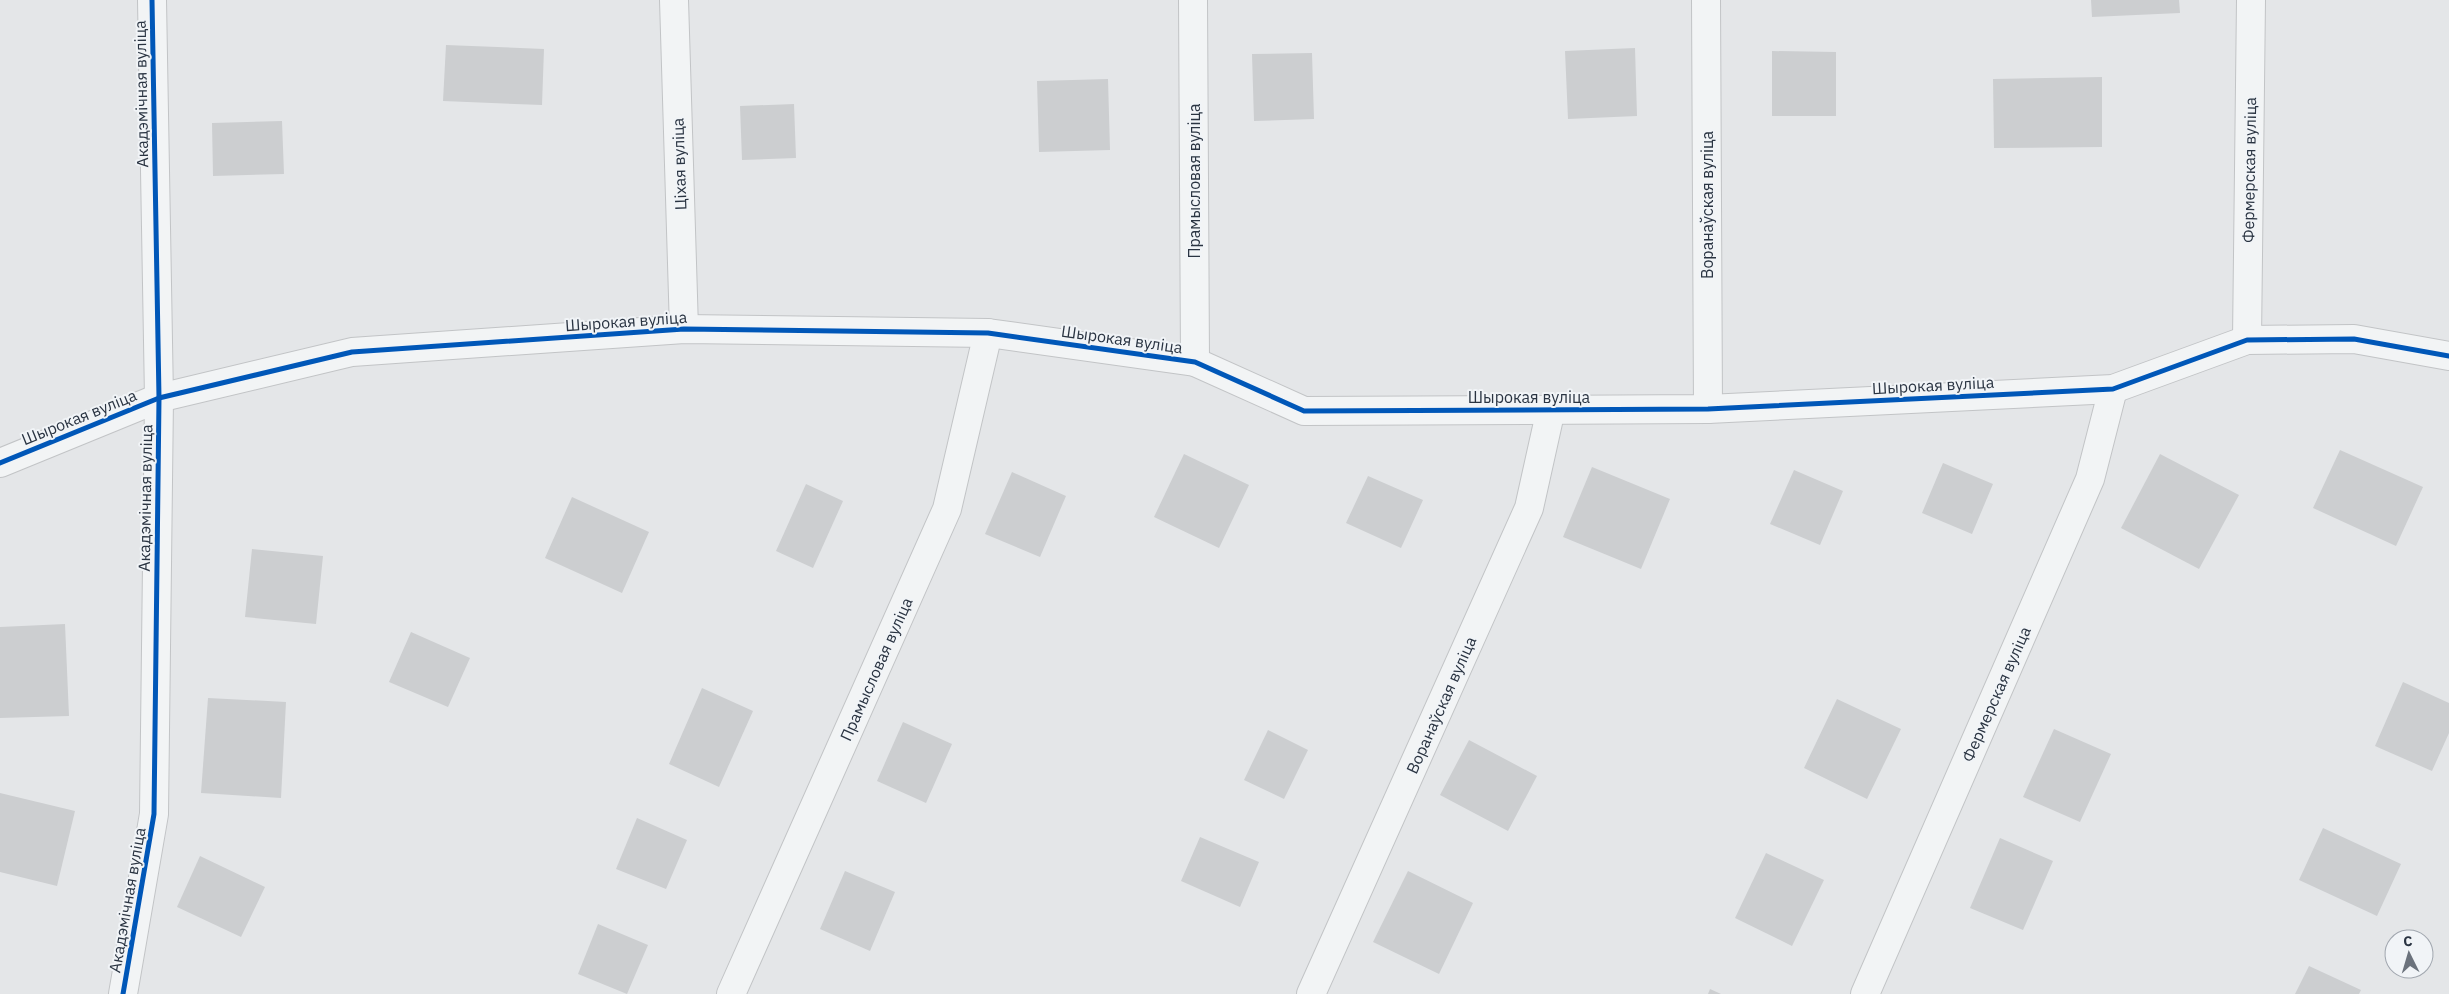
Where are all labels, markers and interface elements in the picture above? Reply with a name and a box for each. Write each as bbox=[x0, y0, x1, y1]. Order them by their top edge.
street label: Акадэмічная вуліца bbox=[130, 20, 152, 168]
street label: Фермерская вуліца bbox=[2238, 96, 2260, 243]
street label: Прамысловая вуліца bbox=[1184, 103, 1204, 259]
street label: Ціхая вуліца bbox=[667, 117, 691, 210]
street label: Воранаўская вуліца bbox=[1697, 130, 1717, 279]
street label: Шырокая вуліца bbox=[564, 307, 688, 335]
street label: Шырокая вуліца bbox=[1060, 321, 1184, 357]
street label: Шырокая вуліца bbox=[1871, 372, 1995, 398]
street label: Шырокая вуліца bbox=[19, 385, 140, 449]
street label: Шырокая вуліца bbox=[1468, 387, 1591, 407]
street label: Акадэмічная вуліца bbox=[134, 424, 156, 572]
street label: Прамысловая вуліца bbox=[835, 594, 917, 744]
street label: Фермерская вуліца bbox=[1957, 623, 2035, 765]
street label: Воранаўская вуліца bbox=[1402, 633, 1480, 777]
street label: Акадэмічная вуліца bbox=[104, 825, 150, 974]
north arrow bbox=[2384, 929, 2434, 979]
text: С bbox=[2403, 932, 2413, 950]

